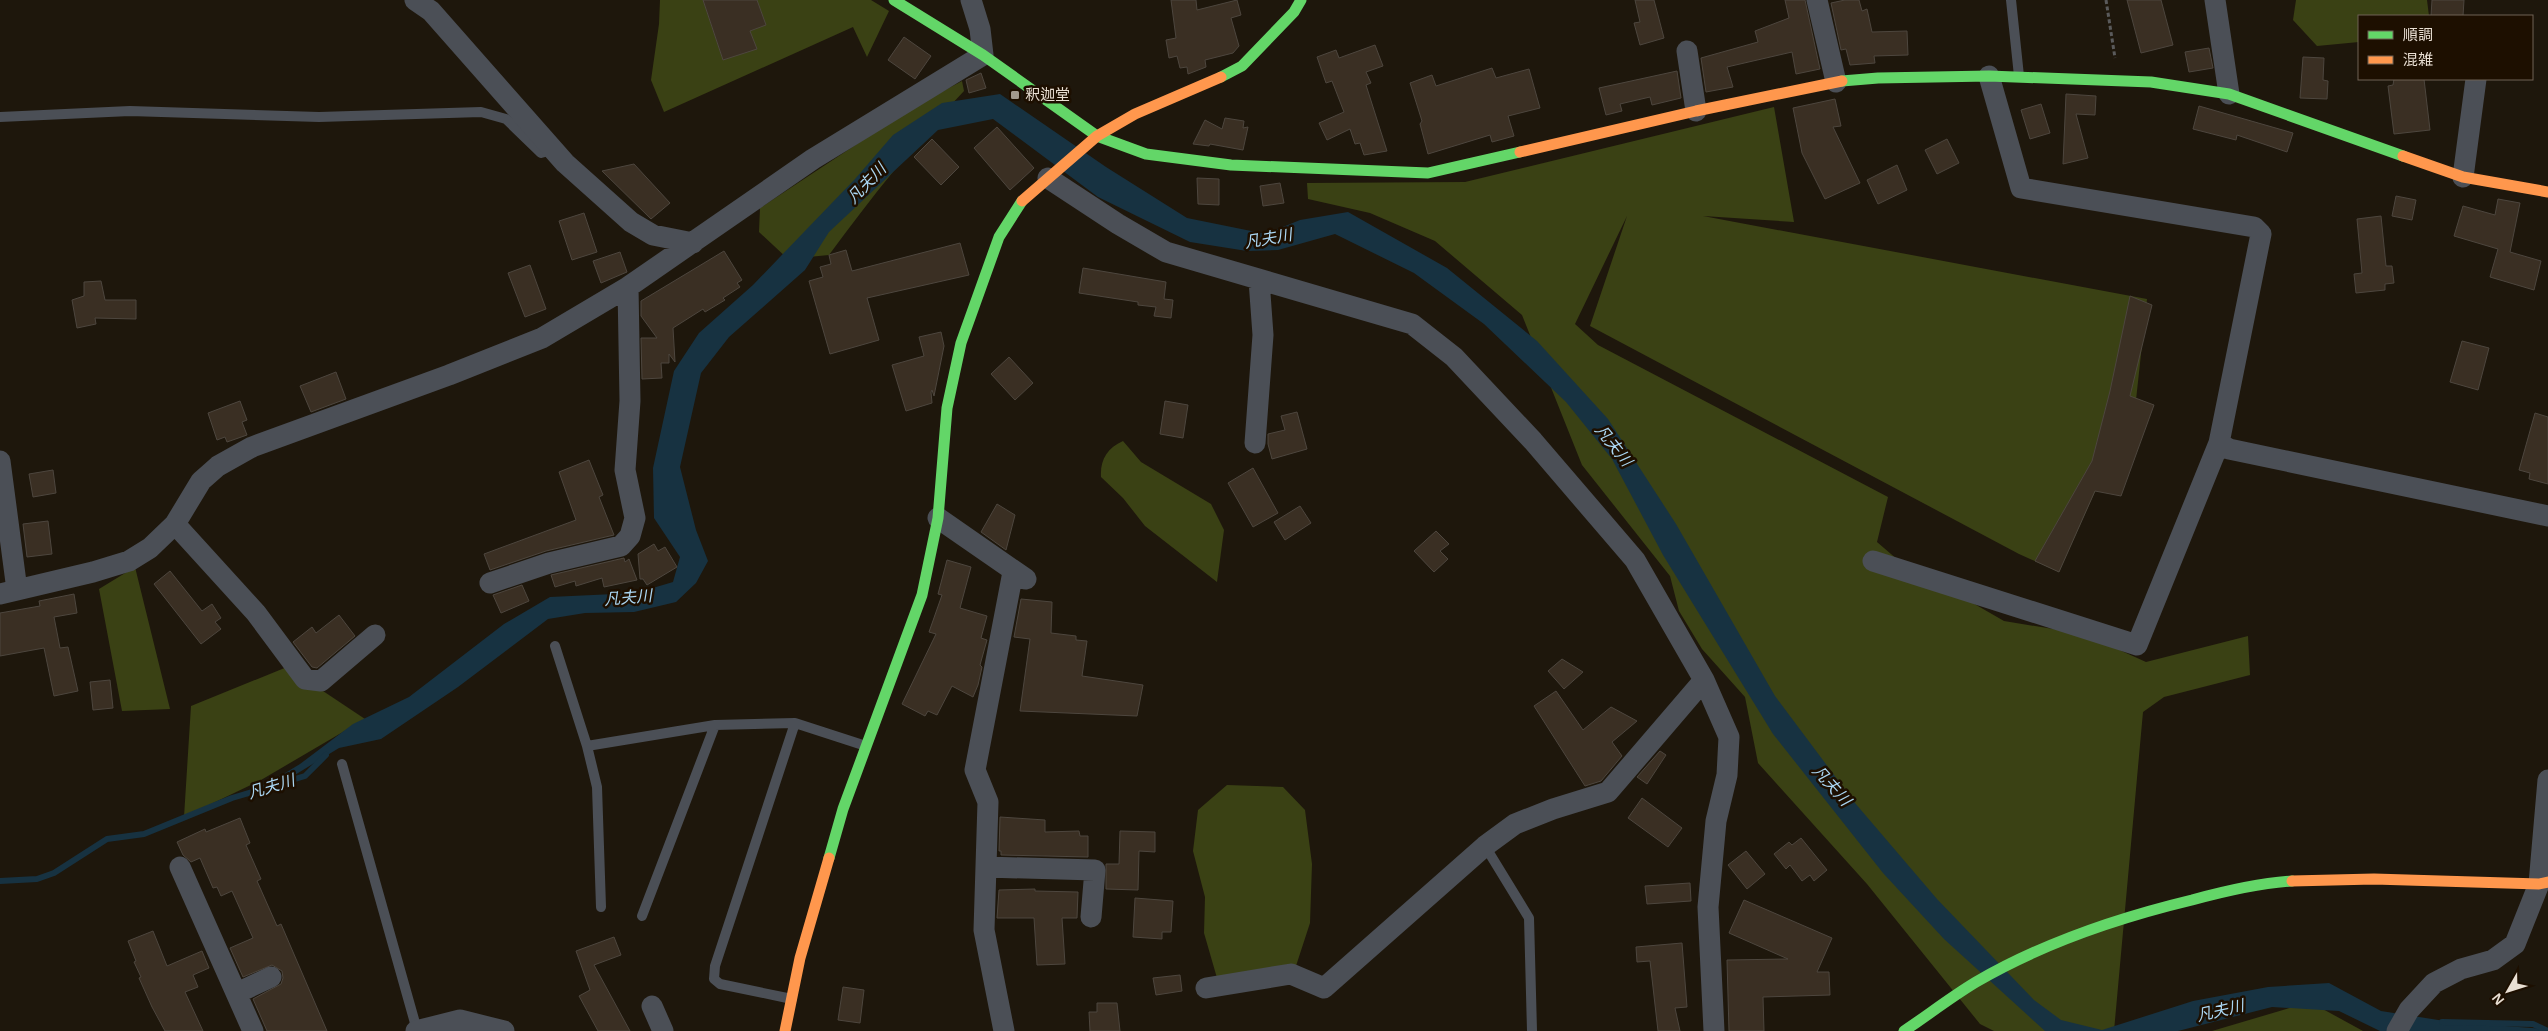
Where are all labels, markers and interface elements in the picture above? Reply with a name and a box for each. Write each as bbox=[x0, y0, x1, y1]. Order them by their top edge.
legend bbox=[2358, 15, 2533, 80]
text: 順調 bbox=[2403, 26, 2433, 43]
text: 混雑 bbox=[2403, 51, 2433, 68]
place label: 釈迦堂 bbox=[1025, 86, 1070, 103]
marker: 釈迦堂 bbox=[1009, 89, 1021, 101]
water label: 凡夫川 bbox=[844, 159, 891, 207]
water label: 凡夫川 bbox=[1243, 226, 1295, 251]
water label: 凡夫川 bbox=[1592, 421, 1637, 471]
water label: 凡夫川 bbox=[603, 587, 655, 608]
water label: 凡夫川 bbox=[1809, 762, 1855, 810]
water label: 凡夫川 bbox=[246, 771, 298, 802]
north arrow bbox=[2483, 966, 2533, 1016]
text: N bbox=[2488, 990, 2507, 1008]
water label: 凡夫川 bbox=[2195, 996, 2247, 1024]

